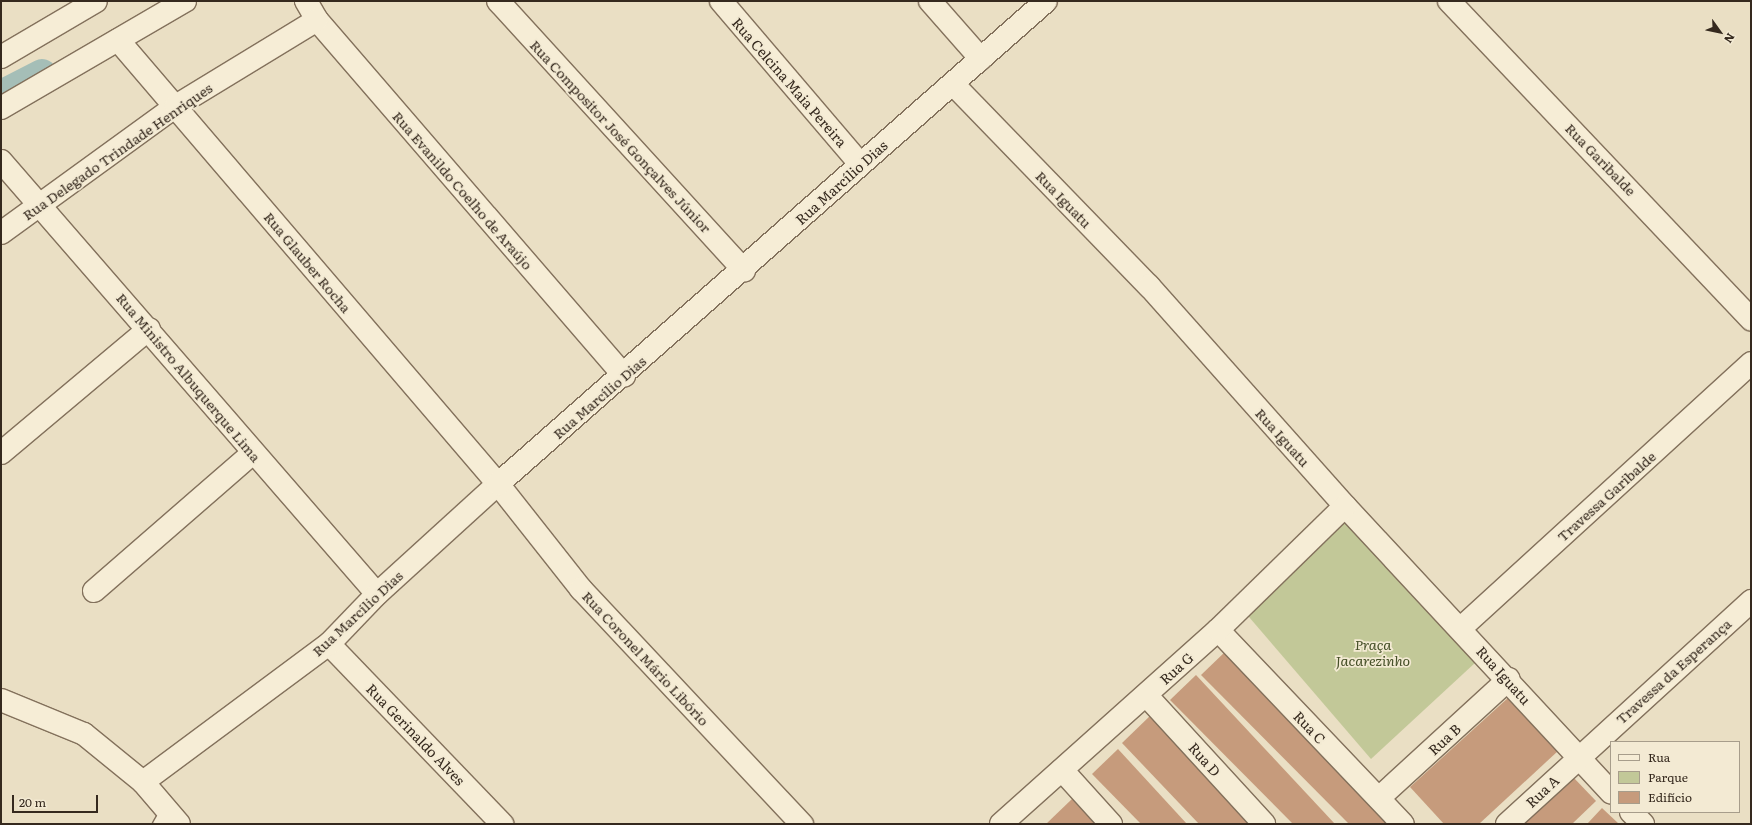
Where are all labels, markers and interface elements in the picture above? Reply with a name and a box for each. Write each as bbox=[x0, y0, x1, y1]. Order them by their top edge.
north arrow bbox=[1700, 12, 1740, 52]
street label: Rua Celcina Maia Pereira bbox=[729, 14, 851, 150]
text: N bbox=[1721, 30, 1739, 47]
street label: Rua Compositor José Gonçalves Júnior bbox=[527, 36, 715, 236]
street label: Rua Delegado Trindade Henriques bbox=[19, 79, 215, 223]
street label: Rua Evanildo Coelho de Araújo bbox=[390, 107, 536, 273]
street label: Rua Garibalde bbox=[1562, 119, 1640, 199]
street label: Rua Marcílio Dias bbox=[792, 136, 890, 228]
street label: Rua Iguatu bbox=[1033, 167, 1095, 231]
street label: Rua Glauber Rocha bbox=[261, 208, 355, 316]
street label: Rua Ministro Albuquerque Lima bbox=[113, 289, 265, 465]
street label: Rua Marcílio Dias bbox=[549, 352, 649, 442]
street label: Rua Iguatu bbox=[1252, 404, 1314, 470]
street label: Travessa Garibalde bbox=[1553, 447, 1659, 545]
street label: Rua Marcílio Dias bbox=[308, 567, 406, 659]
street label: Rua Coronel Mário Libório bbox=[579, 587, 713, 729]
street label: Travessa da Esperança bbox=[1612, 615, 1734, 727]
park label: Praça Jacarezinho bbox=[1336, 636, 1410, 668]
street label: Rua Iguatu bbox=[1473, 642, 1535, 708]
street label: Rua G bbox=[1156, 649, 1196, 687]
street label: Rua Gerinaldo Alves bbox=[363, 680, 469, 788]
street label: Rua C bbox=[1291, 707, 1329, 747]
street label: Rua B bbox=[1424, 720, 1464, 758]
street label: Rua D bbox=[1186, 739, 1224, 779]
legend bbox=[1610, 741, 1740, 813]
text: Rua bbox=[1648, 748, 1670, 766]
text: Parque bbox=[1648, 768, 1688, 786]
street label: Rua A bbox=[1522, 772, 1562, 810]
scale bar bbox=[14, 787, 100, 813]
text: Edifício bbox=[1648, 788, 1692, 806]
text: 20 m bbox=[19, 793, 46, 811]

